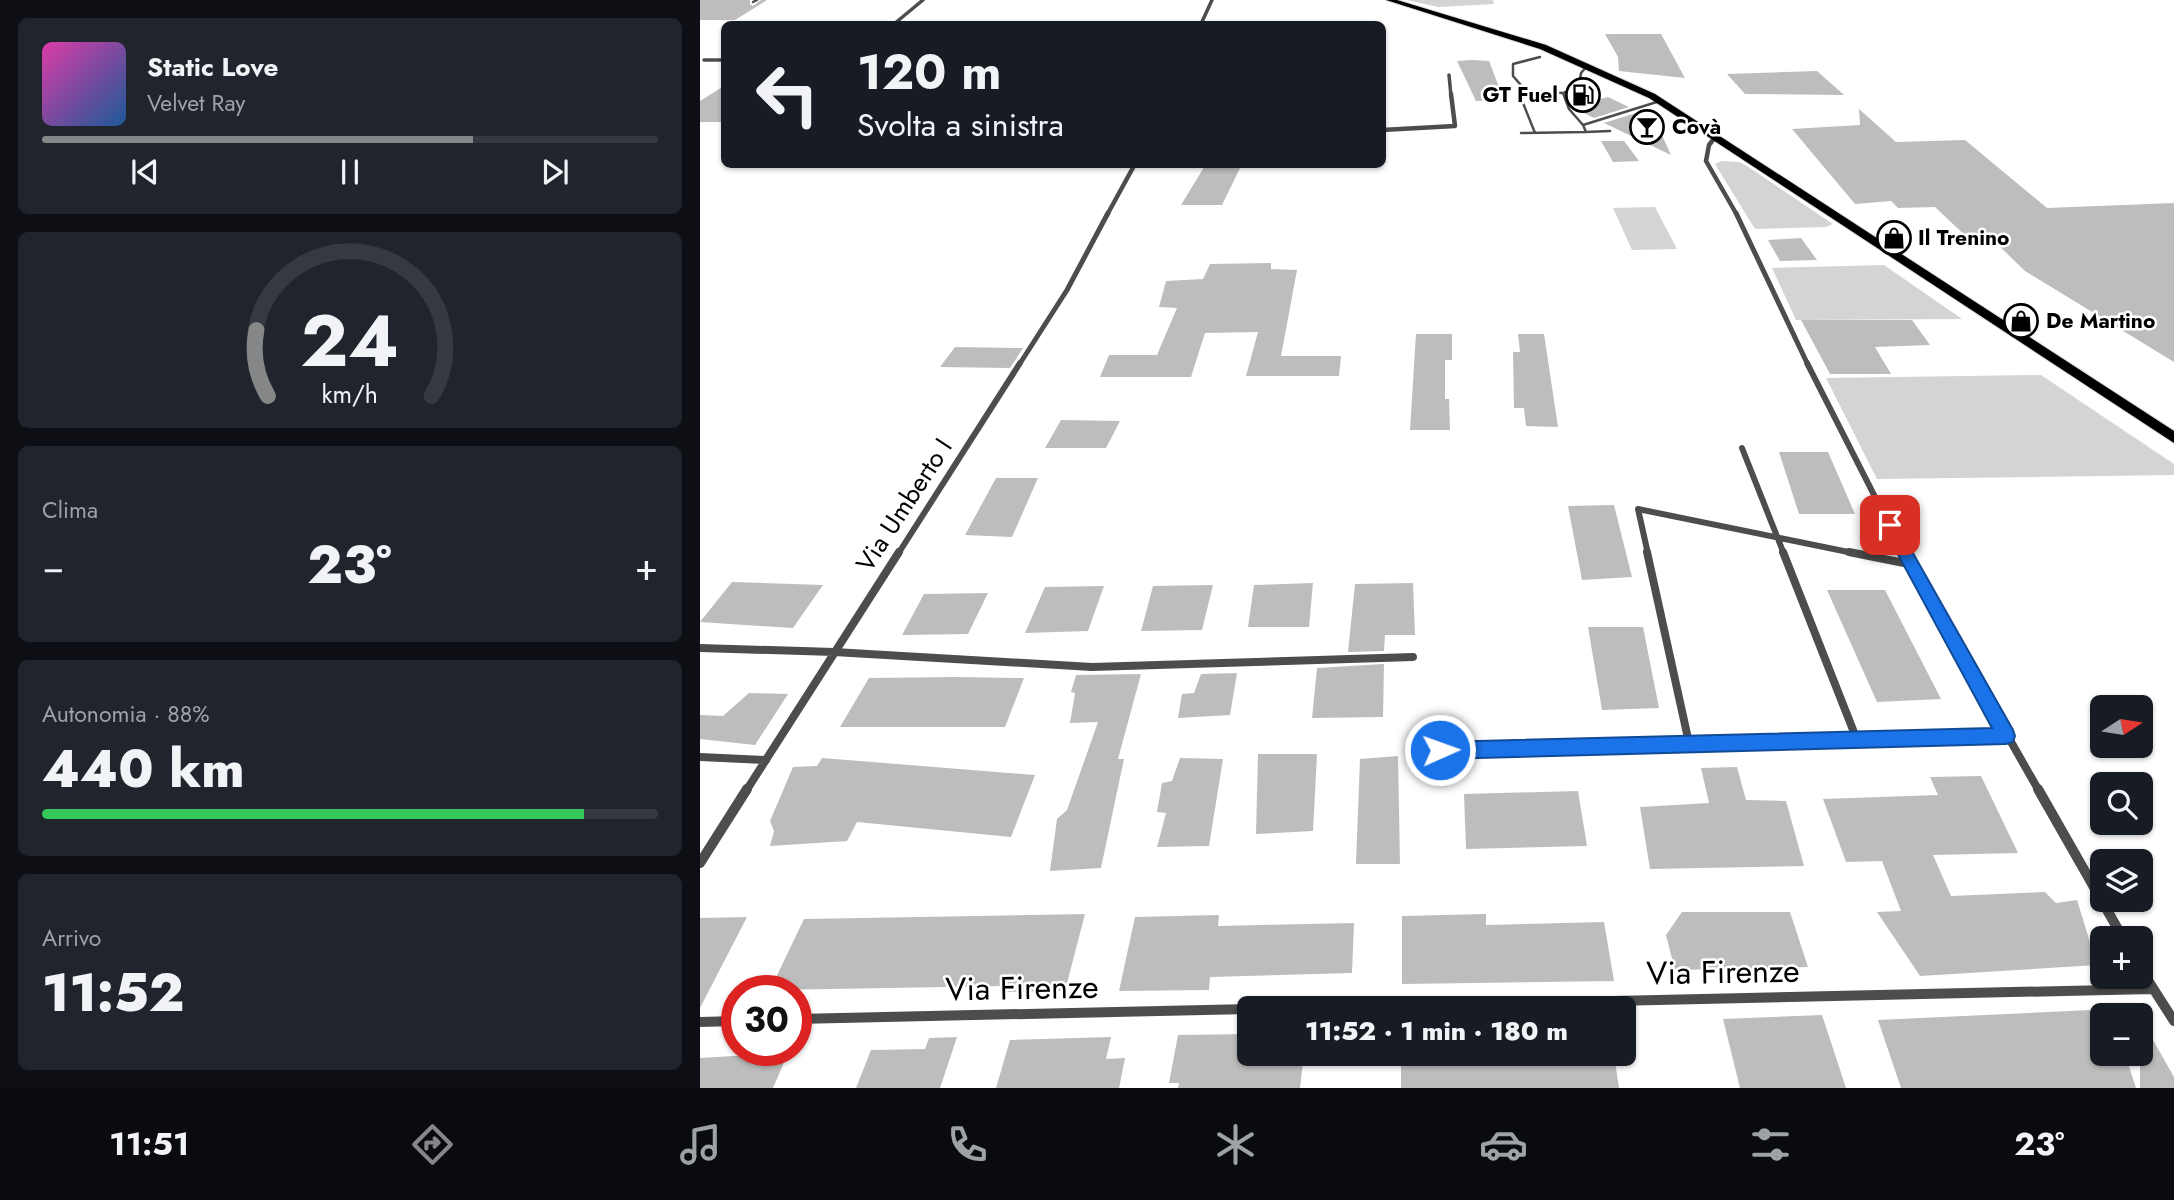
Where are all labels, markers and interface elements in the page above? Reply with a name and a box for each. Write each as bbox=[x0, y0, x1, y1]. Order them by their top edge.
text: 120 m bbox=[857, 37, 1001, 107]
text: Static Love bbox=[147, 48, 279, 86]
icon: left bbox=[742, 49, 833, 140]
fuel station icon: GT Fuel bbox=[1564, 76, 1602, 114]
place label: GT Fuel bbox=[1482, 80, 1558, 110]
text: Velvet Ray bbox=[147, 86, 245, 120]
text: Svolta a sinistra bbox=[857, 102, 1064, 148]
bar icon: Covà bbox=[1628, 108, 1666, 146]
place label: Covà bbox=[1672, 112, 1721, 142]
icon: previous bbox=[126, 153, 164, 191]
icon: pause bbox=[331, 153, 369, 191]
icon: next bbox=[536, 153, 574, 191]
shop icon: Il Trenino bbox=[1875, 219, 1913, 257]
place label: Il Trenino bbox=[1918, 223, 2009, 253]
text: 24 bbox=[301, 288, 399, 393]
shop icon: De Martino bbox=[2002, 302, 2040, 340]
place label: De Martino bbox=[2046, 306, 2155, 336]
text: km/h bbox=[322, 376, 378, 412]
street label: Via Umberto I bbox=[847, 431, 961, 579]
text: Clima bbox=[42, 493, 98, 527]
pin bbox=[1860, 495, 1920, 555]
icon: arrive bbox=[1871, 506, 1909, 544]
text: 23° bbox=[307, 527, 392, 603]
text: − bbox=[42, 539, 64, 594]
text: + bbox=[635, 539, 658, 594]
north arrow bbox=[2090, 695, 2152, 758]
map controls bbox=[2090, 695, 2153, 1066]
text: Autonomia · 88% bbox=[42, 697, 210, 731]
position arrow bbox=[1403, 713, 1477, 787]
text: 440 km bbox=[42, 731, 245, 807]
button: search bbox=[2090, 772, 2153, 835]
button: layers bbox=[2090, 849, 2153, 912]
text: Arrivo bbox=[42, 921, 101, 955]
button: + bbox=[2090, 926, 2153, 989]
street label: Via Firenze bbox=[1646, 948, 1800, 996]
text: 11:52 bbox=[42, 955, 184, 1031]
street label: Via Firenze bbox=[945, 964, 1099, 1012]
speed limit sign: 30 bbox=[721, 975, 812, 1066]
button: − bbox=[2090, 1003, 2153, 1066]
text: 11:52 · 1 min · 180 m bbox=[1305, 1012, 1568, 1050]
icon: directions bbox=[408, 1120, 457, 1169]
icon: music bbox=[676, 1120, 725, 1169]
icon: phone bbox=[943, 1120, 992, 1169]
icon: climate bbox=[1211, 1120, 1260, 1169]
icon: car bbox=[1479, 1120, 1528, 1169]
icon: filters bbox=[1746, 1120, 1795, 1169]
text: 11:51 bbox=[109, 1121, 189, 1167]
text: 23° bbox=[2014, 1121, 2065, 1167]

